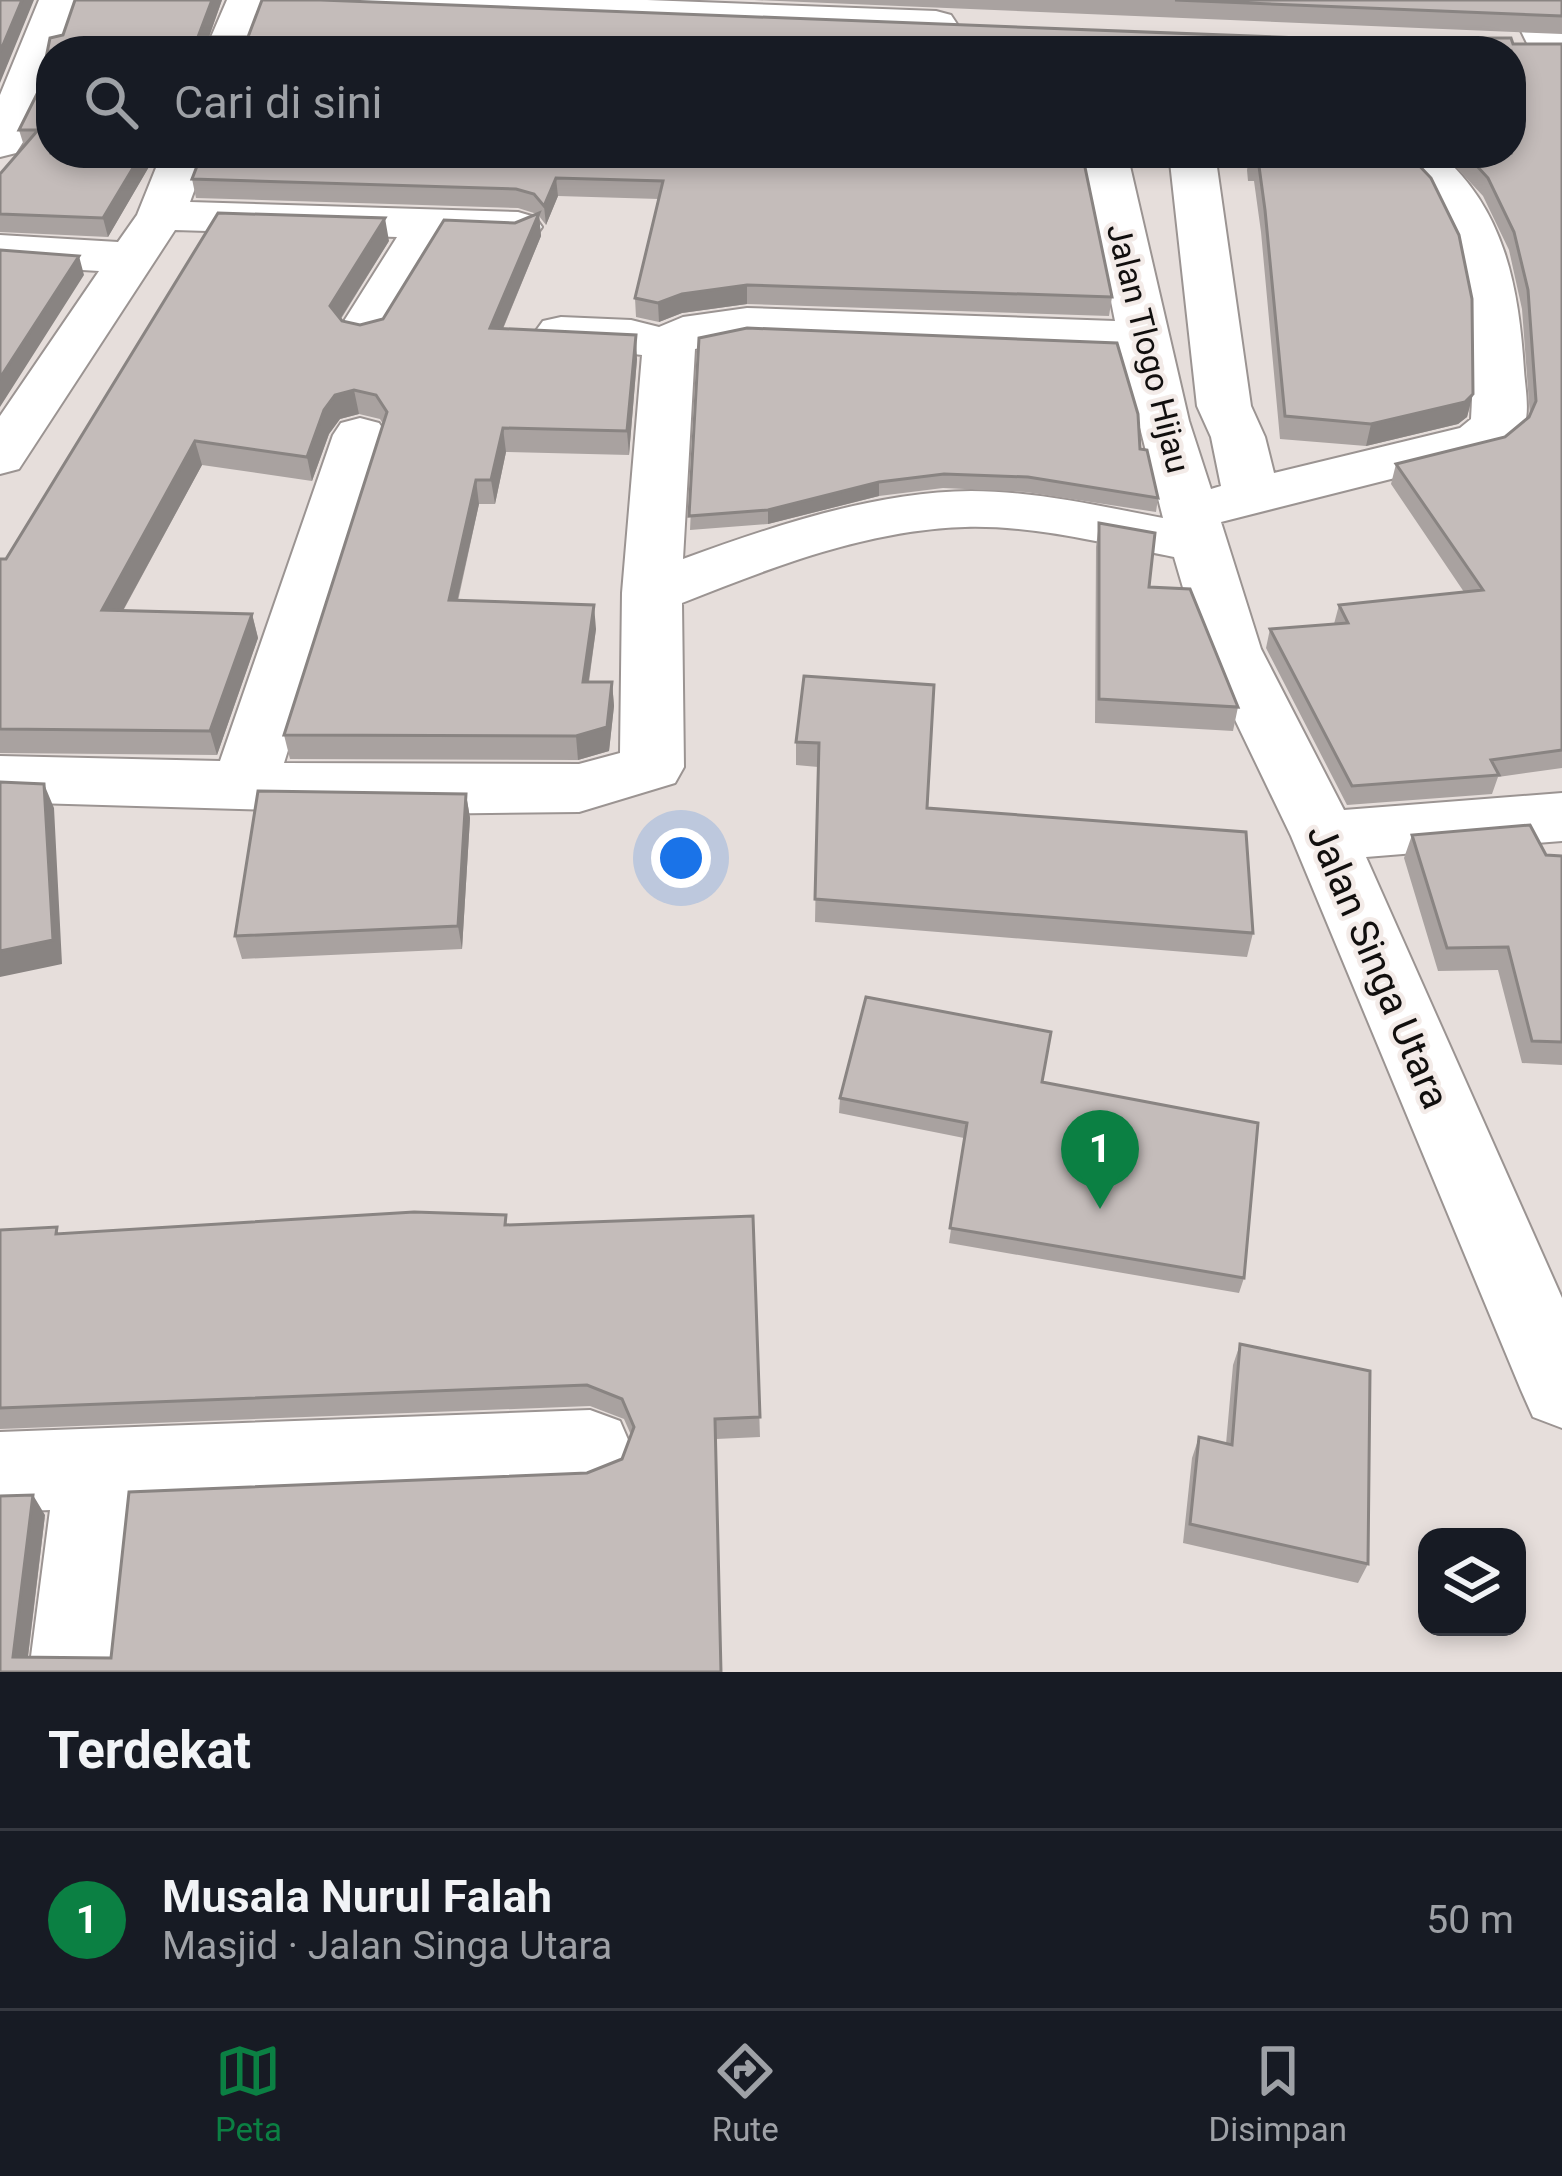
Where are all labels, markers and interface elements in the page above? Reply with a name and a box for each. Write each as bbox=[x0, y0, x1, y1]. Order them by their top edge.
search box bbox=[36, 36, 1526, 168]
icon: search bbox=[78, 69, 144, 135]
text: Cari di sini bbox=[174, 76, 383, 129]
street label: Jalan Tlogo Hijau bbox=[1099, 219, 1198, 477]
street label: Jalan Singa Utara bbox=[1297, 817, 1459, 1116]
your location bbox=[651, 828, 711, 888]
pin: 1 bbox=[1061, 1110, 1139, 1209]
map controls bbox=[1418, 1528, 1526, 1636]
button: layers bbox=[1418, 1528, 1526, 1636]
text: Terdekat bbox=[48, 1721, 251, 1780]
text: Musala Nurul Falah bbox=[162, 1870, 552, 1923]
text: 1 bbox=[76, 1897, 98, 1943]
text: 50 m bbox=[1426, 1897, 1514, 1943]
text: Masjid · Jalan Singa Utara bbox=[162, 1923, 612, 1969]
tab: Peta bbox=[215, 2038, 282, 2149]
tab: Rute bbox=[712, 2038, 779, 2149]
tab: Disimpan bbox=[1209, 2038, 1347, 2149]

